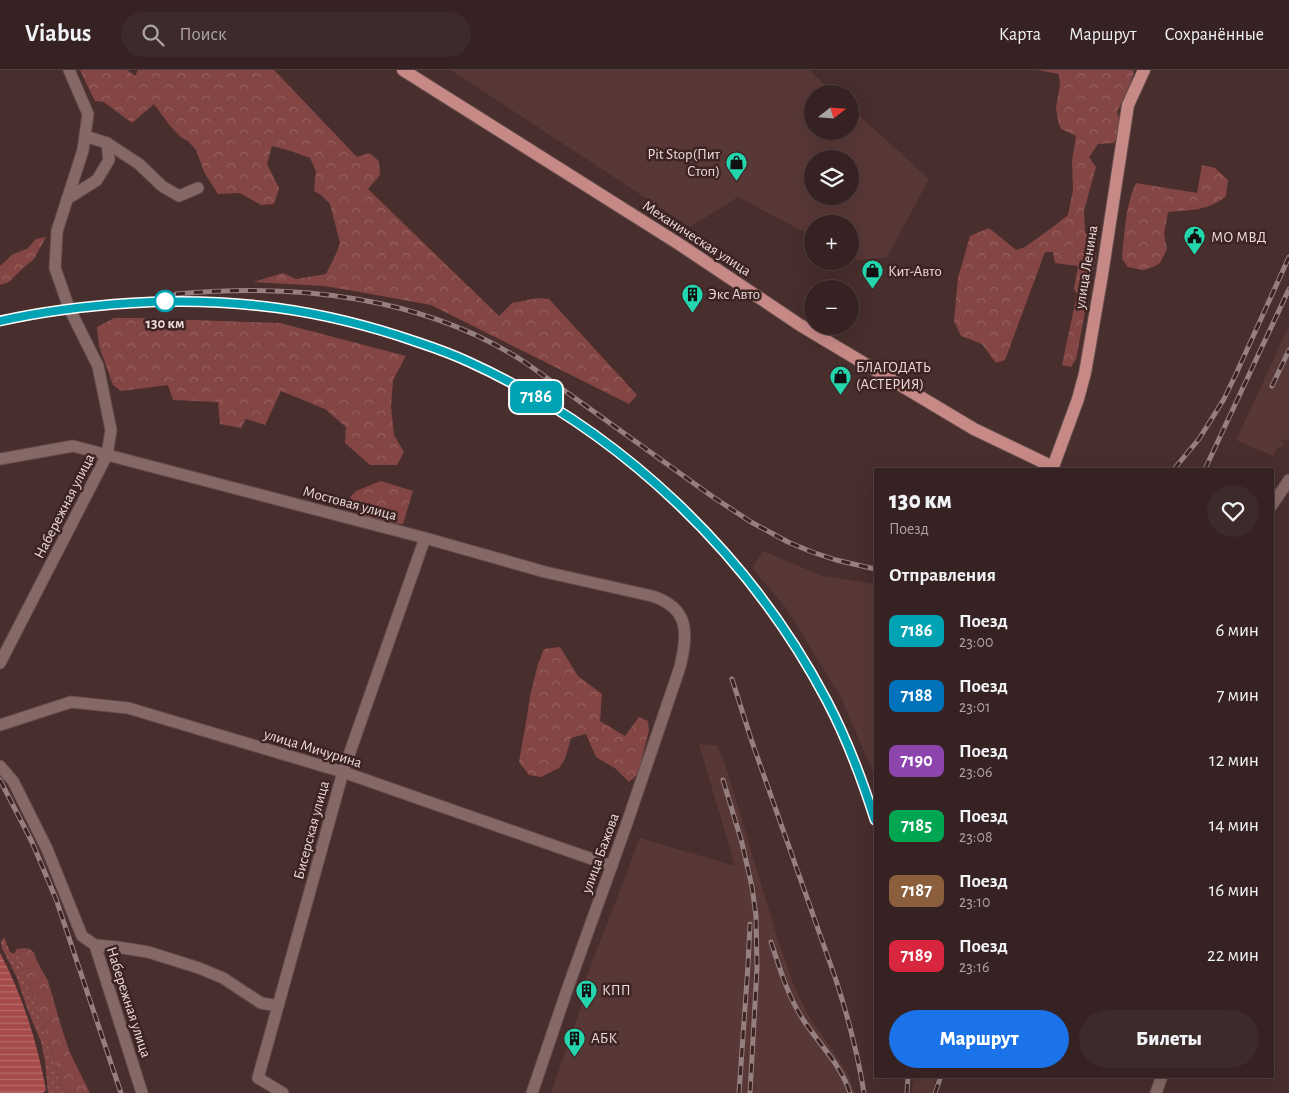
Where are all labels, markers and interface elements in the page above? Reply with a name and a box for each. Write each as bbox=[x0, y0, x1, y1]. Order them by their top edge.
search box bbox=[121, 12, 471, 57]
icon: search bbox=[139, 21, 167, 49]
text: Viabus bbox=[25, 22, 91, 46]
text: Поиск bbox=[179, 25, 227, 44]
text: Карта bbox=[999, 26, 1041, 44]
text: Маршрут bbox=[1069, 26, 1137, 44]
text: Сохранённые bbox=[1165, 26, 1264, 44]
north arrow bbox=[804, 85, 859, 140]
map controls bbox=[804, 85, 859, 335]
place label: Pit Stop(Пит Стоп) bbox=[647, 147, 721, 179]
button: layers bbox=[804, 150, 859, 205]
shop icon: Pit Stop(Пит Стоп) bbox=[724, 151, 748, 182]
street label: Механическая улица bbox=[640, 198, 754, 279]
button: + bbox=[804, 215, 859, 270]
street label: улица Ленина bbox=[1072, 224, 1101, 311]
public building icon: МО МВД bbox=[1183, 225, 1207, 256]
place label: МО МВД bbox=[1211, 230, 1267, 245]
shop icon: Кит-Авто bbox=[860, 259, 884, 290]
place label: Кит-Авто bbox=[888, 264, 942, 279]
button: − bbox=[804, 280, 859, 335]
building icon: Экс Авто bbox=[680, 282, 704, 313]
place label: Экс Авто bbox=[708, 287, 760, 302]
marker: 130 км bbox=[154, 290, 176, 312]
place label: 130 км bbox=[146, 316, 184, 331]
place label: БЛАГОДАТЬ (АСТЕРИЯ) bbox=[856, 360, 931, 392]
shop icon: БЛАГОДАТЬ (АСТЕРИЯ) bbox=[828, 364, 852, 395]
line badge: 7186 bbox=[501, 381, 571, 413]
text: 7186 bbox=[520, 388, 552, 406]
street label: Набережная улица bbox=[32, 451, 97, 561]
street label: Мостовая улица bbox=[301, 484, 399, 523]
button: heart bbox=[1207, 485, 1259, 537]
text: 130 км bbox=[889, 489, 952, 513]
text: Поезд bbox=[889, 521, 929, 537]
text: Отправления bbox=[889, 566, 996, 585]
text: Поезд bbox=[959, 612, 1008, 631]
text: 6 мин bbox=[1215, 621, 1259, 640]
text: 7186 bbox=[901, 622, 932, 640]
text: 23:00 bbox=[959, 634, 993, 650]
text: Поезд bbox=[959, 677, 1008, 696]
text: 7 мин bbox=[1216, 686, 1259, 705]
text: 7188 bbox=[900, 687, 933, 705]
text: 23:01 bbox=[959, 699, 991, 715]
street label: улица Мичурина bbox=[261, 726, 364, 771]
text: Поезд bbox=[959, 742, 1008, 761]
text: 12 мин bbox=[1209, 751, 1259, 770]
text: 7190 bbox=[900, 752, 933, 770]
text: 23:06 bbox=[959, 764, 993, 780]
street label: Бисерская улица bbox=[291, 779, 332, 881]
text: Поезд bbox=[959, 807, 1008, 826]
street label: улица Бажова bbox=[579, 811, 622, 896]
text: 14 мин bbox=[1209, 816, 1259, 835]
text: 7185 bbox=[901, 817, 932, 835]
text: 23:08 bbox=[959, 829, 993, 845]
text: Поезд bbox=[959, 872, 1008, 891]
text: 16 мин bbox=[1209, 881, 1259, 900]
text: 7187 bbox=[901, 882, 932, 900]
text: 23:10 bbox=[959, 894, 991, 910]
text: Поезд bbox=[959, 937, 1008, 956]
street label: Набережная улица bbox=[104, 945, 154, 1060]
text: 22 мин bbox=[1207, 946, 1259, 965]
text: 7189 bbox=[901, 947, 932, 965]
text: 23:16 bbox=[959, 959, 990, 975]
building icon: КПП bbox=[574, 978, 598, 1009]
place label: КПП bbox=[602, 983, 631, 998]
button: Маршрут bbox=[889, 1010, 1069, 1068]
button: Билеты bbox=[1079, 1010, 1259, 1068]
building icon: АБК bbox=[563, 1026, 587, 1057]
place label: АБК bbox=[591, 1031, 617, 1046]

